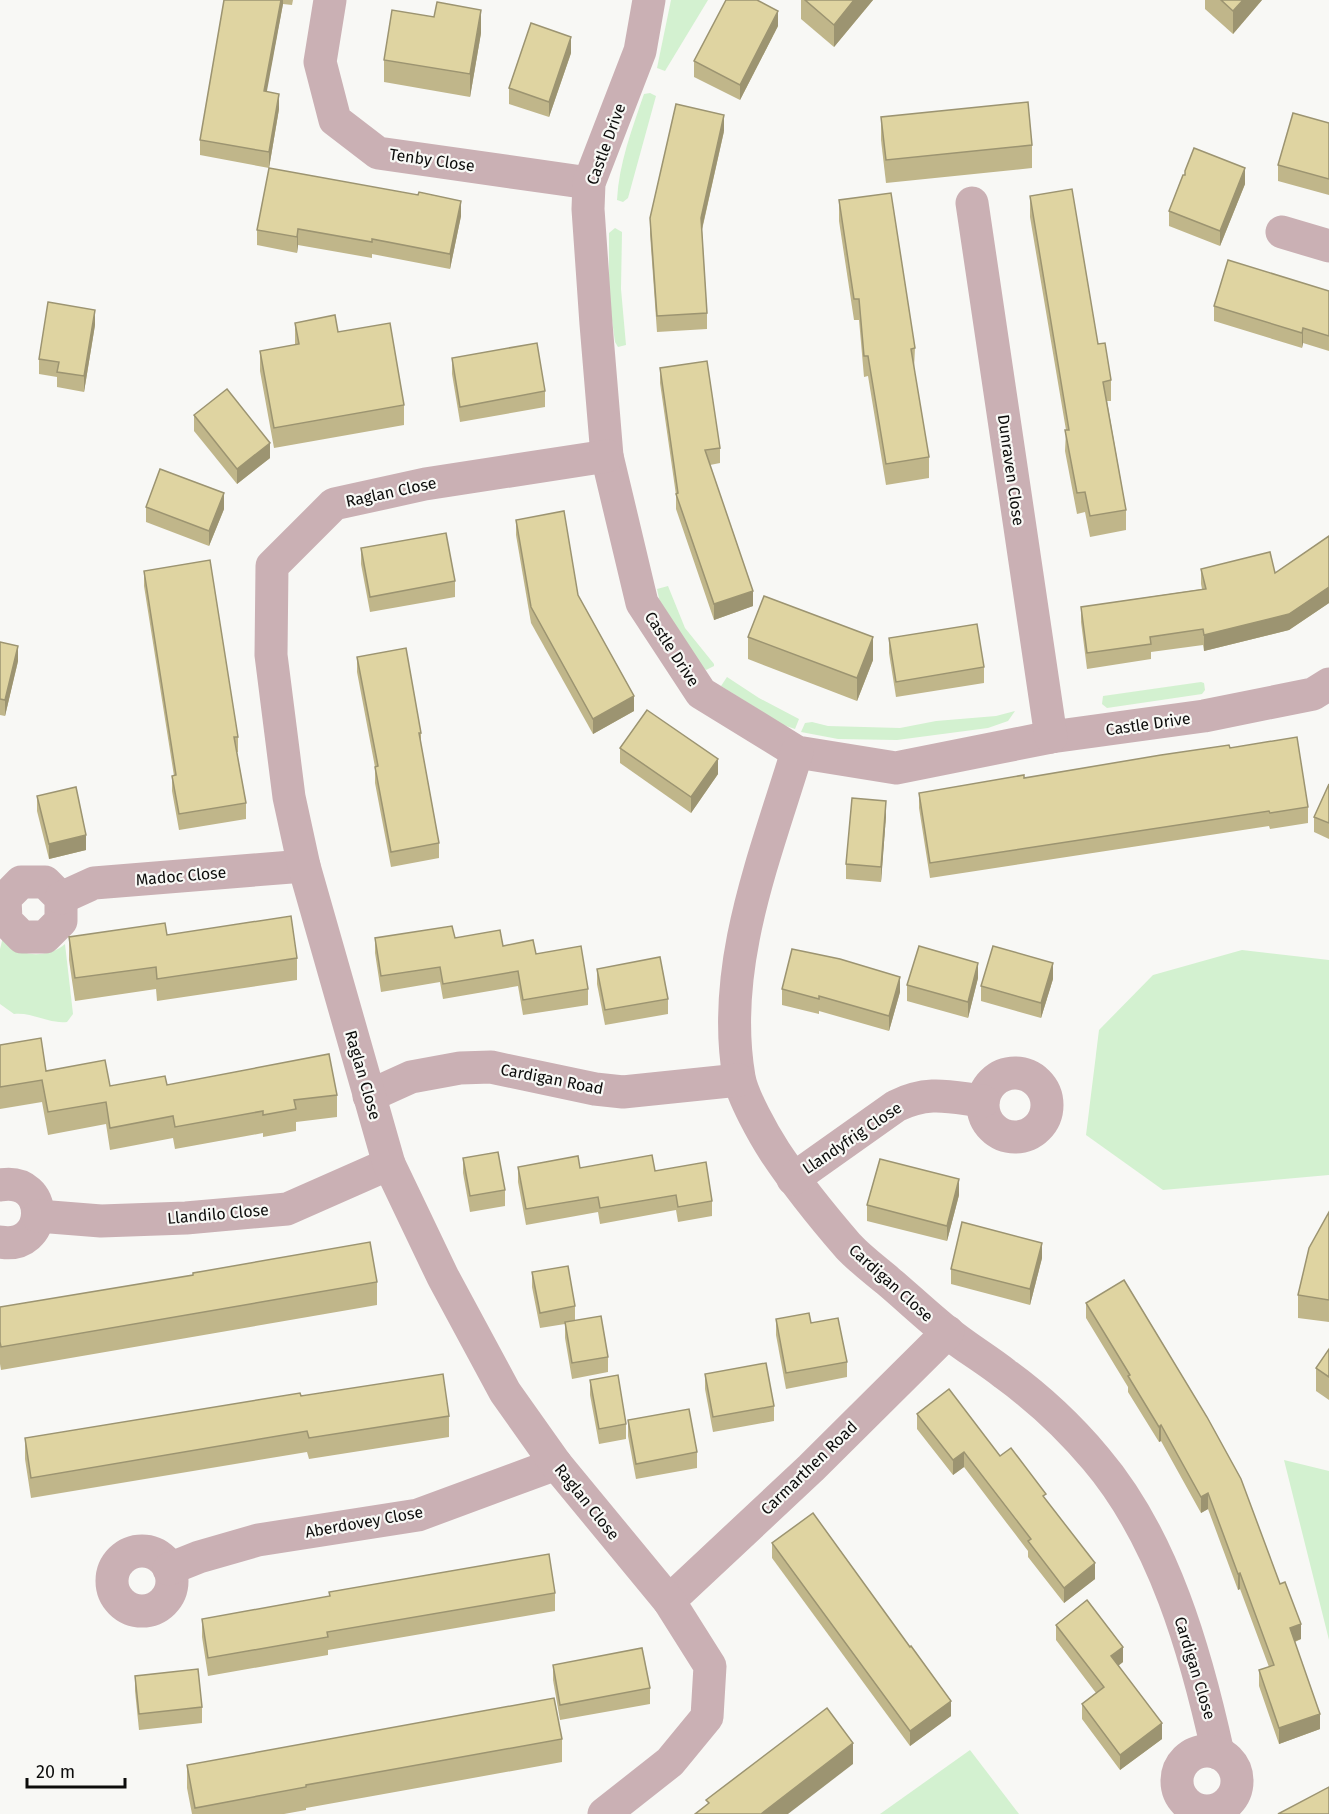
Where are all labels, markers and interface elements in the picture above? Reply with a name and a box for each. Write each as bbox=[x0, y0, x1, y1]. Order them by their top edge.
street label: Castle Drive bbox=[582, 101, 630, 187]
street label: Tenby Close bbox=[388, 145, 476, 175]
street label: Dunraven Close bbox=[994, 413, 1028, 527]
street label: Raglan Close bbox=[344, 473, 438, 511]
street label: Castle Drive bbox=[641, 608, 703, 690]
street label: Castle Drive bbox=[1104, 709, 1192, 739]
street label: Madoc Close bbox=[135, 863, 227, 889]
street label: Raglan Close bbox=[341, 1028, 385, 1122]
street label: Cardigan Road bbox=[499, 1060, 605, 1098]
street label: Llandyfrig Close bbox=[799, 1098, 905, 1178]
street label: Llandilo Close bbox=[167, 1200, 269, 1228]
street label: Cardigan Close bbox=[845, 1240, 937, 1326]
street label: Carmarthen Road bbox=[757, 1417, 861, 1519]
street label: Raglan Close bbox=[551, 1460, 623, 1544]
street label: Aberdovey Close bbox=[304, 1502, 424, 1542]
street label: Cardigan Close bbox=[1170, 1614, 1220, 1722]
scale bar bbox=[27, 1751, 124, 1789]
text: 20 m bbox=[36, 1761, 75, 1783]

